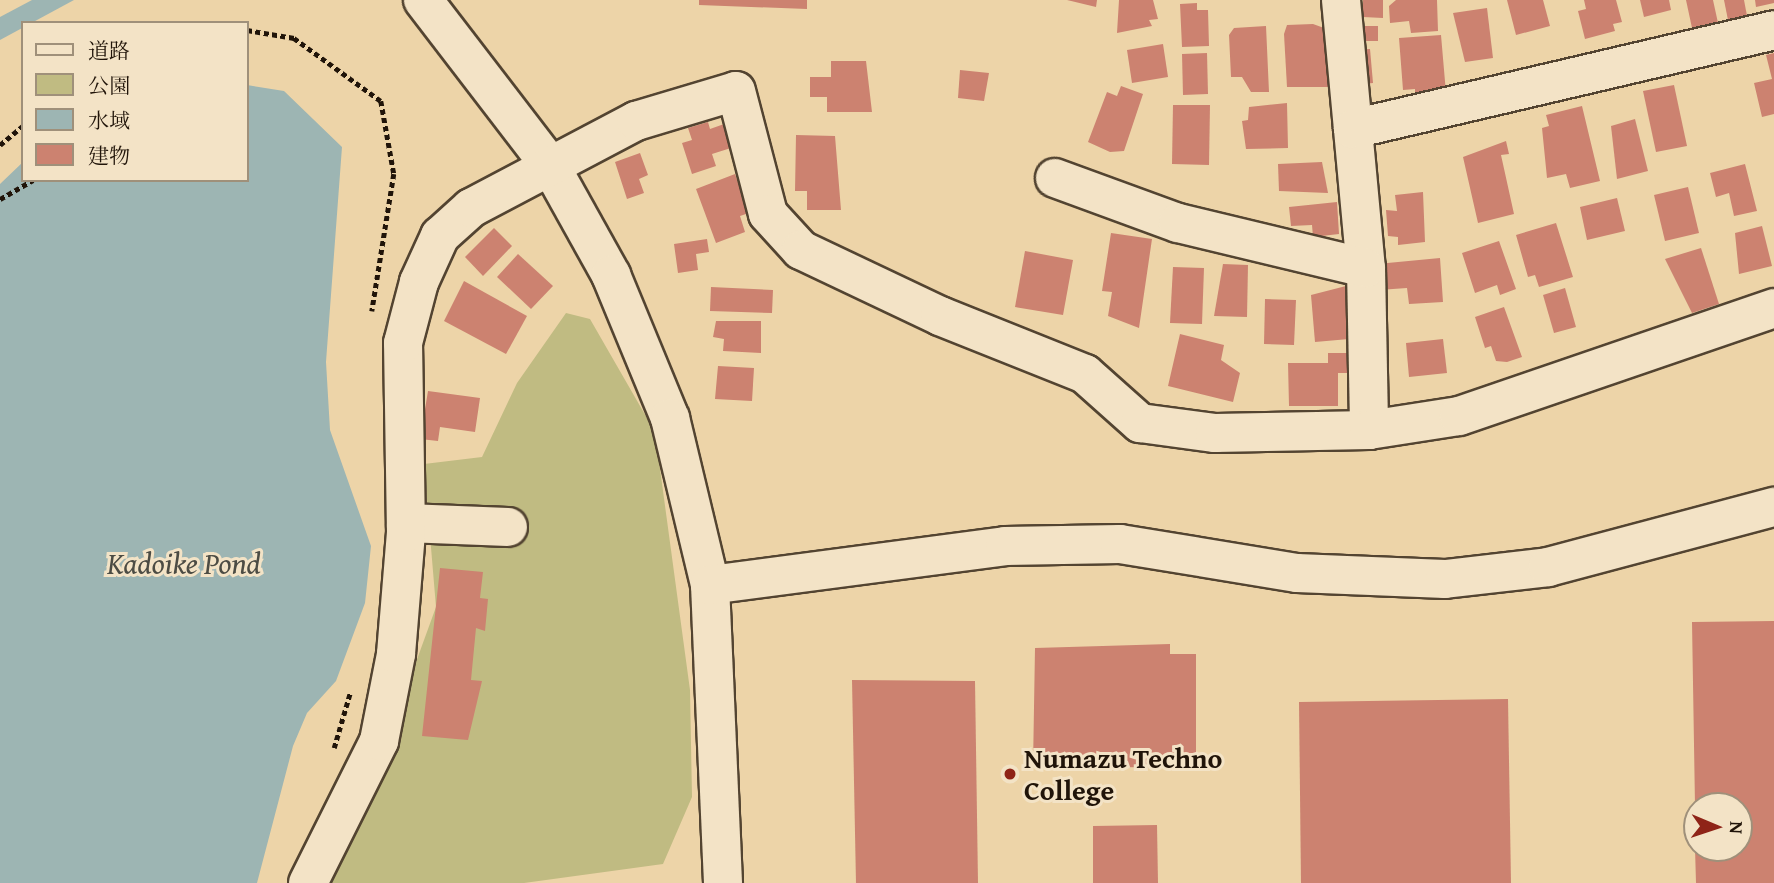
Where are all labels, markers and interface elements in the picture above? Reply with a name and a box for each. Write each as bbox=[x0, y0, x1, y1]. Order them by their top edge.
legend bbox=[21, 21, 248, 182]
text: 道路 bbox=[88, 35, 130, 66]
text: 公園 bbox=[88, 70, 130, 101]
text: 水域 bbox=[88, 105, 130, 136]
text: 建物 bbox=[88, 140, 130, 171]
water label: Kadoike Pond bbox=[107, 545, 261, 581]
place label: Numazu Techno College bbox=[1024, 741, 1222, 807]
marker: Numazu Techno College bbox=[1002, 766, 1018, 782]
north arrow bbox=[1683, 792, 1753, 862]
text: N bbox=[1723, 821, 1751, 834]

